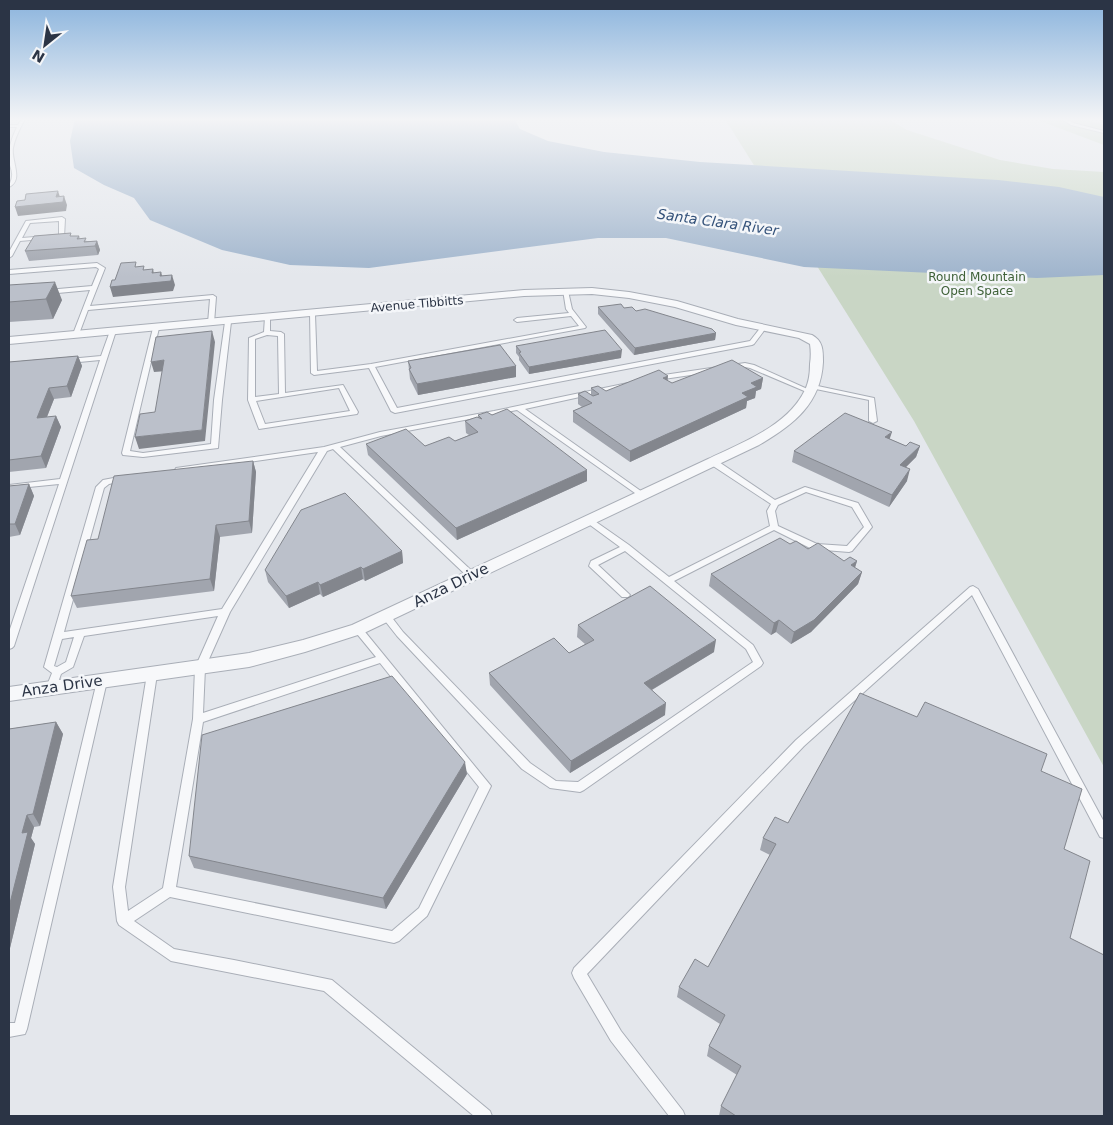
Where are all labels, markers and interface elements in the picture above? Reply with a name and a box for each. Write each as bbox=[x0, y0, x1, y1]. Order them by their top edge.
north arrow bbox=[20, 20, 70, 70]
text: N bbox=[29, 46, 48, 66]
water label: Santa Clara River bbox=[656, 206, 781, 239]
park label: Round Mountain Open Space bbox=[928, 270, 1026, 298]
street label: Avenue Tibbitts bbox=[370, 293, 464, 315]
street label: Anza Drive bbox=[410, 559, 492, 611]
street label: Anza Drive bbox=[20, 671, 104, 701]

